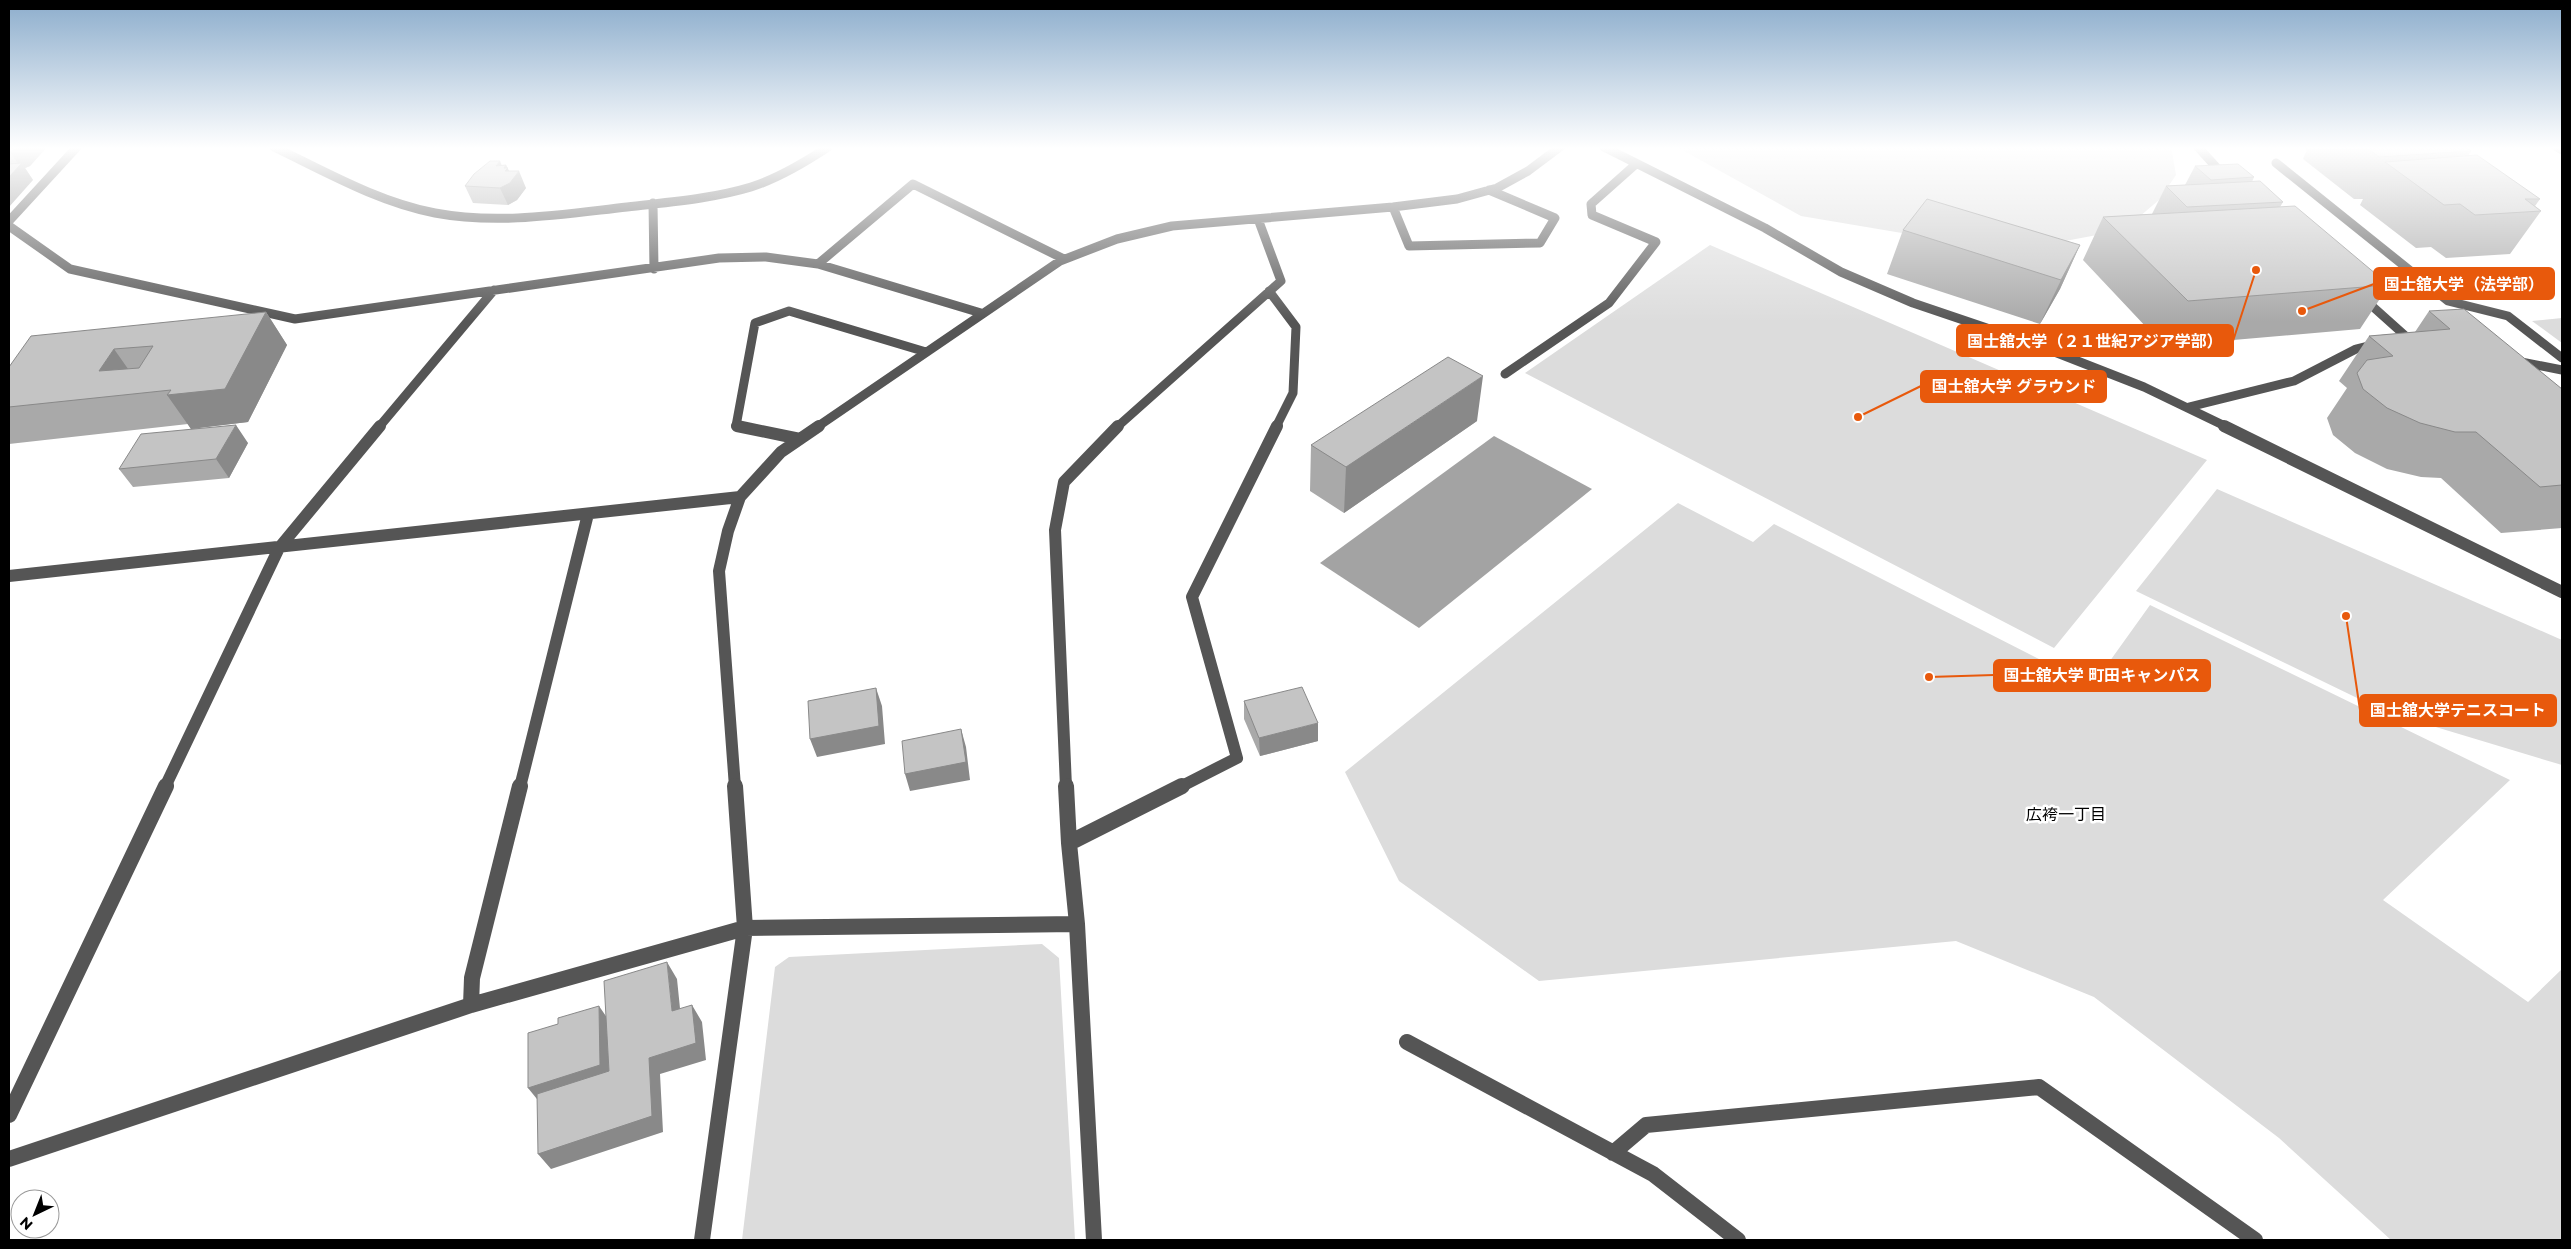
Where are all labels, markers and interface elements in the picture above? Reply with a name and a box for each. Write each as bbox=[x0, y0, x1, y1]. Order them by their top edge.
callout: 国士舘大学（法学部） bbox=[2374, 268, 2554, 299]
text: 国士舘大学（法学部） bbox=[2384, 275, 2544, 294]
callout: 国士舘大学（２１世紀アジア学部） bbox=[1957, 325, 2233, 356]
text: 国士舘大学（２１世紀アジア学部） bbox=[1967, 332, 2223, 351]
callout: 国士舘大学 グラウンド bbox=[1921, 371, 2106, 402]
text: 国士舘大学 グラウンド bbox=[1932, 377, 2096, 396]
callout: 国士舘大学 町田キャンパス bbox=[1994, 660, 2210, 691]
text: 国士舘大学 町田キャンパス bbox=[2004, 666, 2200, 685]
callout: 国士舘大学テニスコート bbox=[2360, 695, 2556, 726]
text: 国士舘大学テニスコート bbox=[2370, 701, 2546, 720]
district label: 広袴一丁目 bbox=[2026, 805, 2106, 824]
north arrow bbox=[10, 1189, 60, 1239]
text: N bbox=[16, 1213, 36, 1234]

